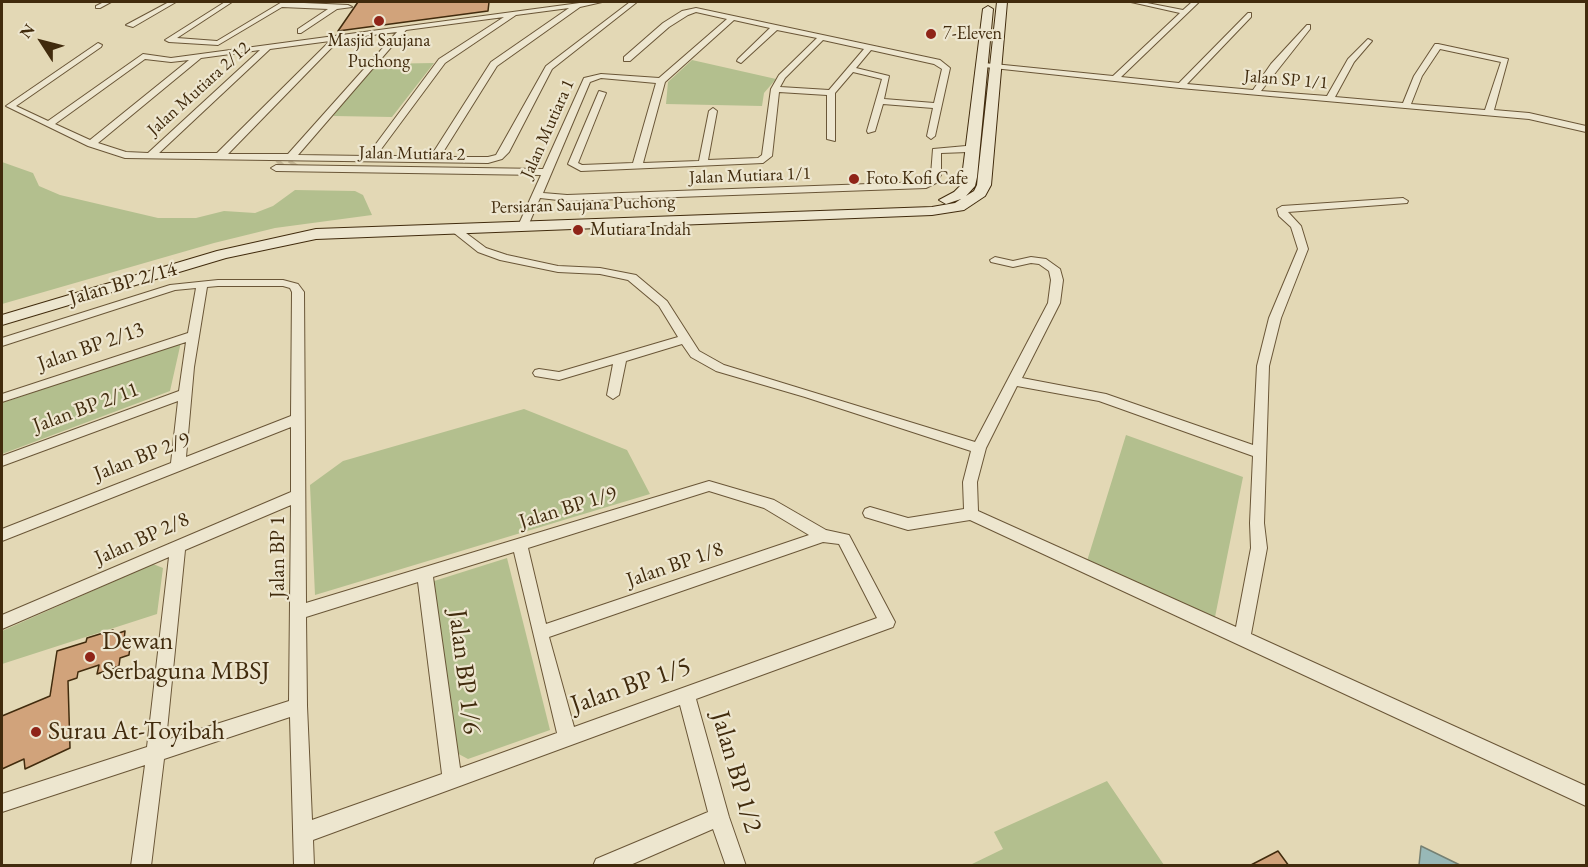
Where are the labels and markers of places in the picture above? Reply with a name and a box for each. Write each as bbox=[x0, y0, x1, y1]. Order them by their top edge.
marker: Masjid Saujana Puchong bbox=[372, 14, 386, 28]
place label: 7-Eleven bbox=[943, 23, 1002, 45]
marker: 7-Eleven bbox=[924, 27, 938, 41]
place label: Masjid Saujana Puchong bbox=[327, 30, 431, 72]
place label: Foto Kofi Cafe bbox=[866, 168, 968, 190]
marker: Foto Kofi Cafe bbox=[847, 172, 861, 186]
place label: Mutiara Indah bbox=[590, 219, 691, 241]
marker: Mutiara Indah bbox=[571, 223, 585, 237]
place label: Dewan Serbaguna MBSJ bbox=[102, 626, 270, 688]
marker: Dewan Serbaguna MBSJ bbox=[83, 650, 97, 664]
place label: Surau At-Toyibah bbox=[48, 716, 225, 748]
marker: Surau At-Toyibah bbox=[29, 725, 43, 739]

